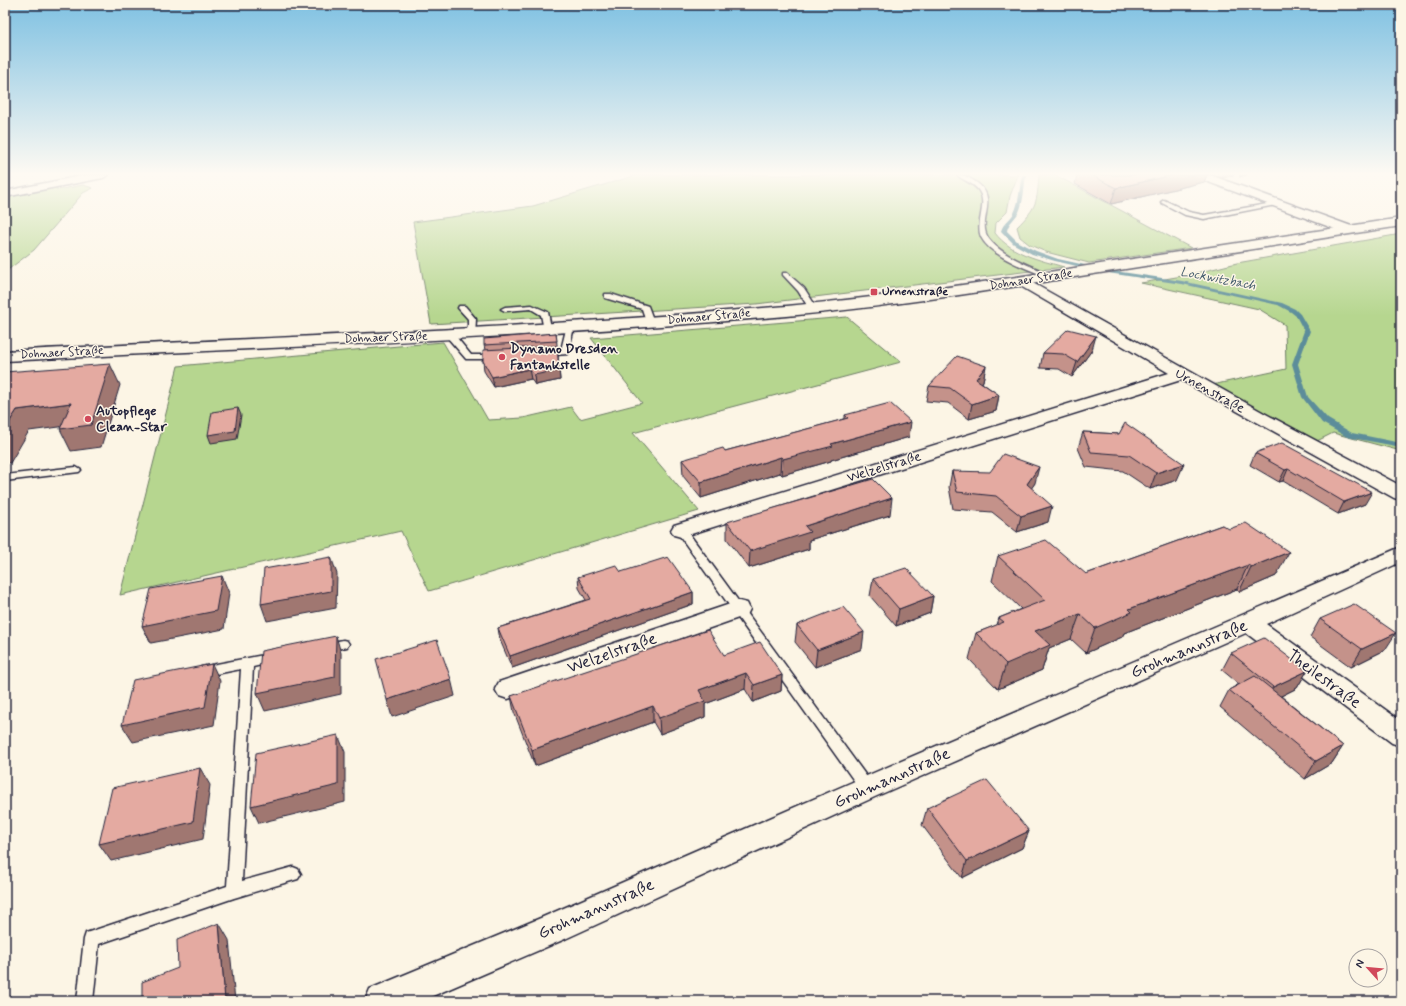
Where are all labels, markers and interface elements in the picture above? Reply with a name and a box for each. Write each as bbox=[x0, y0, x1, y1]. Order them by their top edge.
water label: Lockwitzbach bbox=[1179, 263, 1257, 295]
street label: Dohnaer Straße bbox=[988, 266, 1074, 294]
place label: Urnenstraße bbox=[882, 284, 948, 300]
marker: Urnenstraße bbox=[869, 287, 879, 297]
street label: Dohnaer Straße bbox=[667, 305, 752, 329]
street label: Dohnaer Straße bbox=[344, 329, 428, 347]
place label: Dynamo Dresden Fantankstelle bbox=[510, 340, 619, 374]
street label: Dohnaer Straße bbox=[20, 343, 104, 363]
marker: Dynamo Dresden Fantankstelle bbox=[497, 352, 507, 362]
street label: Urnenstraße bbox=[1172, 364, 1248, 418]
place label: Autopflege Clean-Star bbox=[96, 402, 167, 436]
marker: Autopflege Clean-Star bbox=[83, 414, 93, 424]
street label: Welzelstraße bbox=[845, 447, 923, 487]
street label: Grohmannstraße bbox=[1127, 614, 1251, 684]
street label: Welzelstraße bbox=[564, 627, 660, 679]
street label: Theilestraße bbox=[1282, 645, 1366, 713]
street label: Grohmannstraße bbox=[830, 743, 954, 813]
street label: Grohmannstraße bbox=[534, 874, 658, 944]
north arrow bbox=[1348, 948, 1388, 988]
text: N bbox=[1352, 957, 1368, 970]

